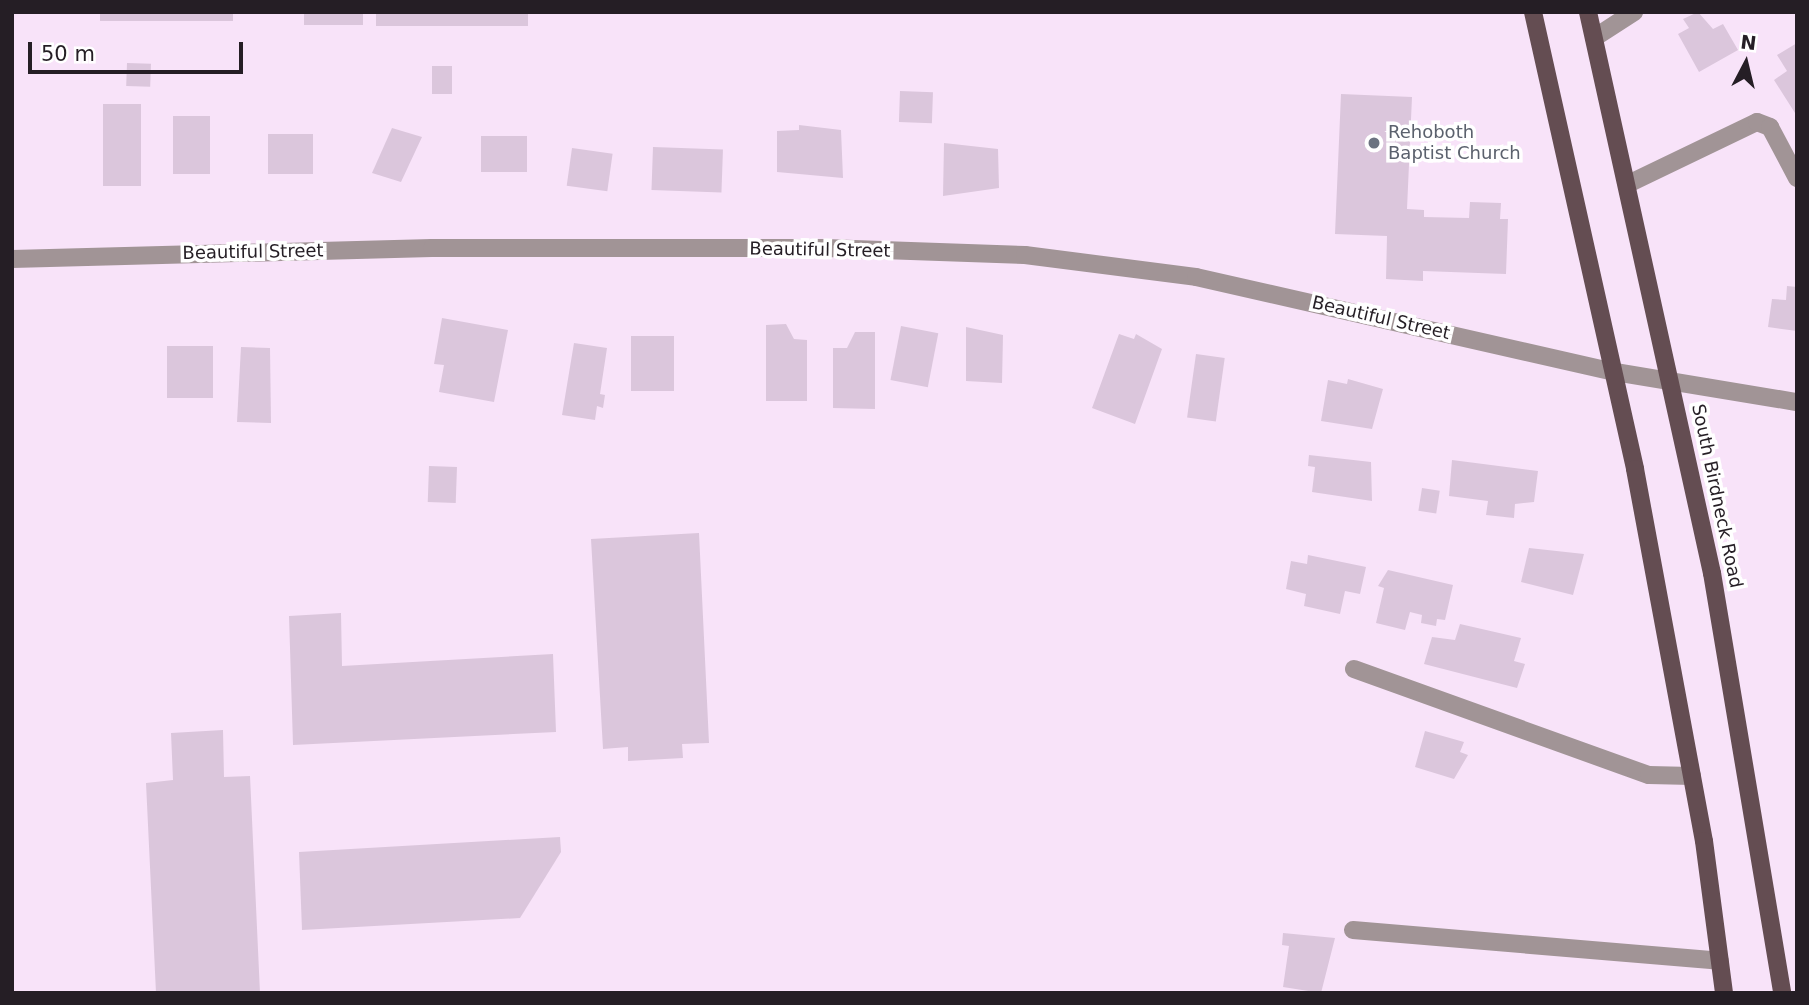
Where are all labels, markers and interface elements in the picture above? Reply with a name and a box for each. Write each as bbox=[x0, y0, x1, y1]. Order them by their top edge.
scale bar bbox=[32, 28, 247, 72]
north arrow bbox=[1711, 28, 1781, 98]
text: N bbox=[1739, 30, 1758, 54]
text: 50 m bbox=[41, 42, 95, 66]
place label: Rehoboth Baptist Church bbox=[1388, 122, 1521, 164]
marker: Rehoboth Baptist Church bbox=[1366, 135, 1382, 151]
street label: Beautiful Street bbox=[749, 238, 891, 262]
street label: Beautiful Street bbox=[182, 240, 324, 264]
street label: Beautiful Street bbox=[1310, 292, 1452, 344]
street label: South Birdneck Road bbox=[1687, 402, 1747, 590]

